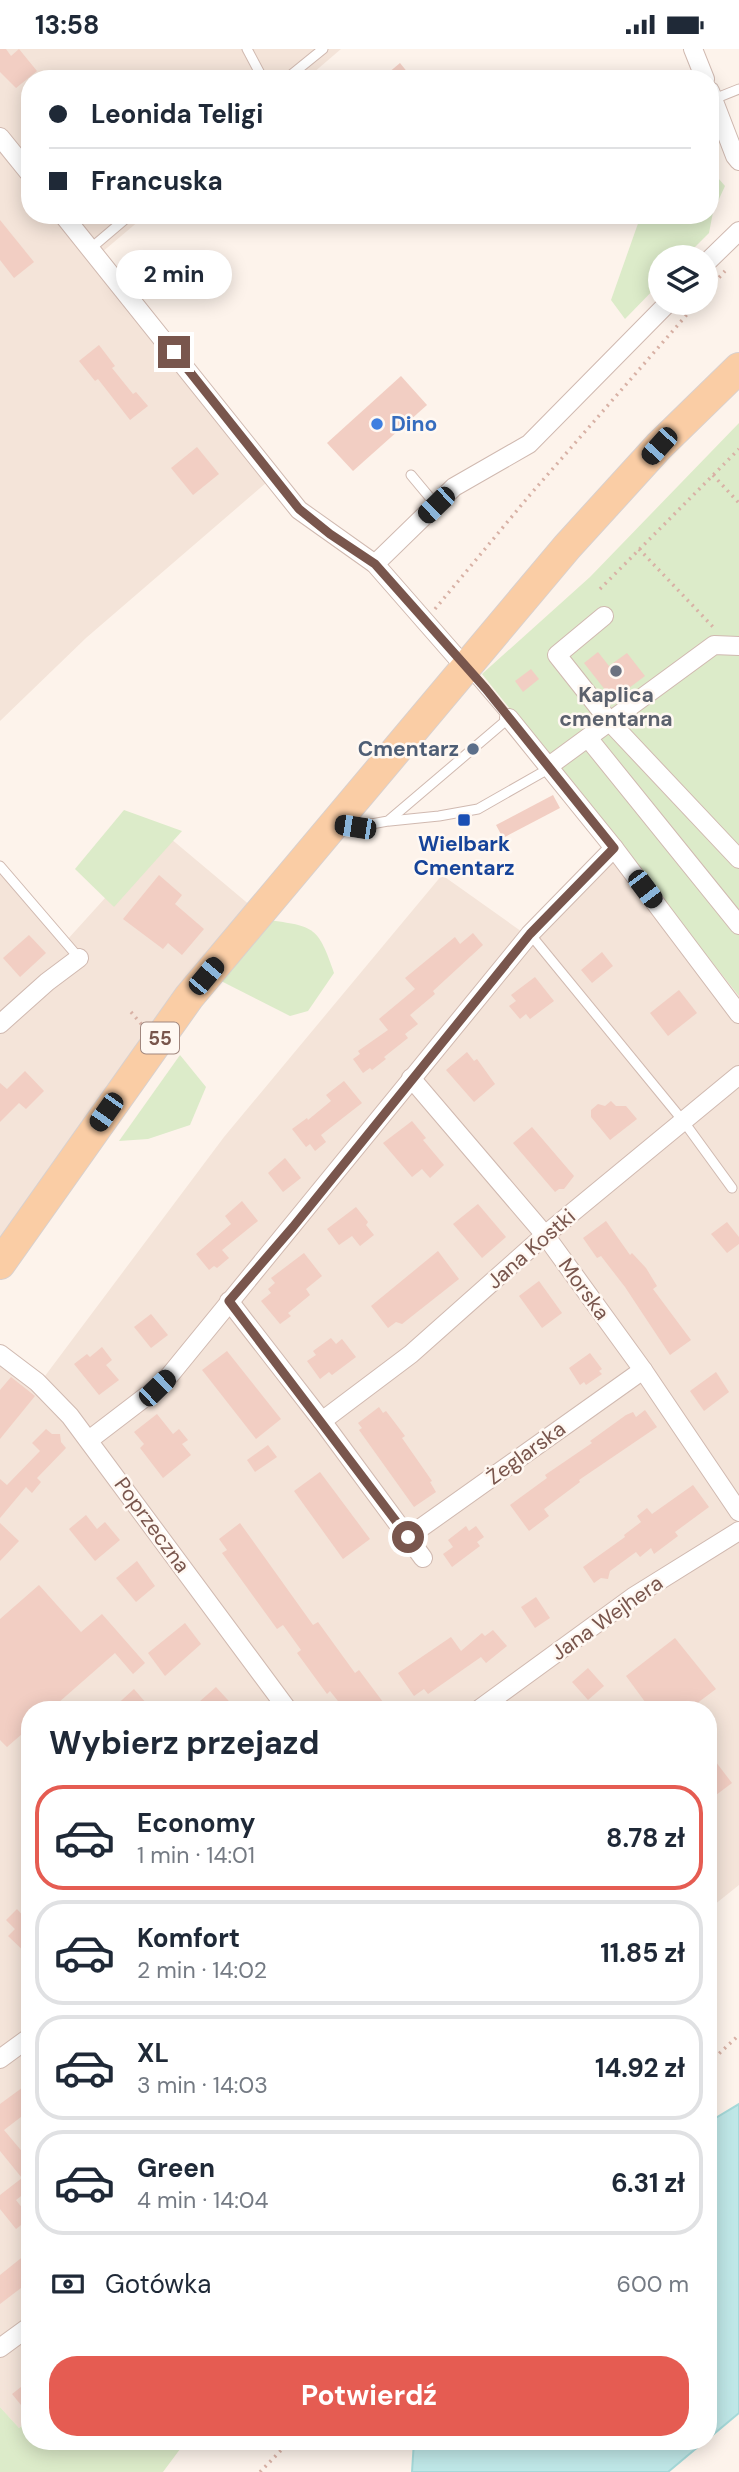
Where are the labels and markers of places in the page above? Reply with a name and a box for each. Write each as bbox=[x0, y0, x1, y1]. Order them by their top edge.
place label: Dino bbox=[391, 410, 437, 438]
marker: Dino bbox=[369, 416, 385, 432]
marker: Kaplica cmentarna bbox=[608, 663, 624, 679]
place label: Kaplica cmentarna bbox=[559, 681, 673, 733]
place label: Cmentarz bbox=[358, 735, 459, 763]
marker: Cmentarz bbox=[465, 741, 481, 757]
marker: Wielbark Cmentarz bbox=[456, 812, 472, 828]
place label: Wielbark Cmentarz bbox=[413, 830, 515, 882]

